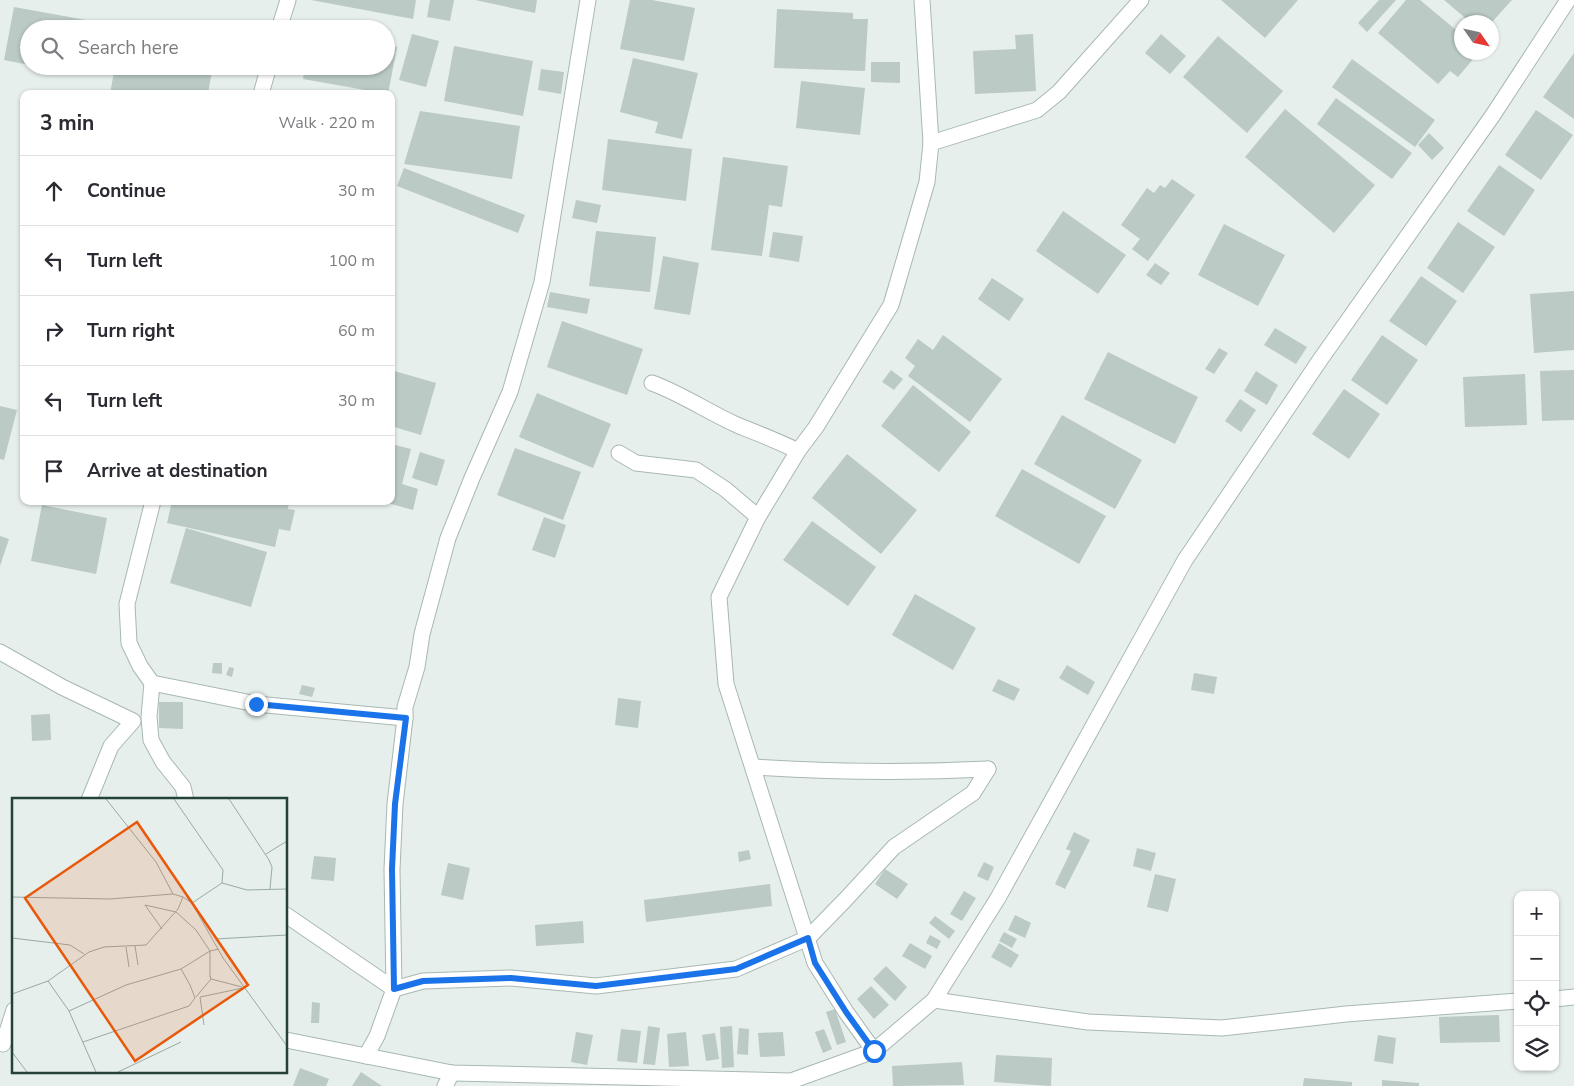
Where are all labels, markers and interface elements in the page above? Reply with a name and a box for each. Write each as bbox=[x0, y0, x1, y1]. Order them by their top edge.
north arrow bbox=[1454, 15, 1499, 60]
search box bbox=[20, 20, 395, 75]
icon: search bbox=[38, 34, 66, 62]
text: Search here bbox=[78, 35, 179, 61]
text: 3 min bbox=[40, 109, 94, 137]
text: Walk · 220 m bbox=[279, 112, 375, 134]
icon: ahead bbox=[40, 177, 68, 205]
text: Continue bbox=[87, 178, 166, 204]
text: 30 m bbox=[338, 180, 375, 202]
icon: left bbox=[40, 247, 68, 275]
text: Turn left bbox=[87, 248, 162, 274]
text: 100 m bbox=[328, 250, 375, 272]
icon: right bbox=[40, 317, 68, 345]
text: Turn right bbox=[87, 318, 174, 344]
text: 60 m bbox=[338, 320, 375, 342]
icon: left bbox=[40, 387, 68, 415]
text: Turn left bbox=[87, 388, 162, 414]
text: 30 m bbox=[338, 390, 375, 412]
icon: arrive bbox=[40, 457, 68, 485]
text: Arrive at destination bbox=[87, 458, 268, 484]
route end bbox=[245, 693, 268, 716]
inset map bbox=[12, 798, 288, 1074]
map controls bbox=[1514, 891, 1559, 1071]
button: + bbox=[1514, 891, 1559, 936]
button: − bbox=[1514, 936, 1559, 981]
button: locate bbox=[1514, 981, 1559, 1026]
button: layers bbox=[1514, 1026, 1559, 1071]
route start bbox=[863, 1040, 886, 1063]

